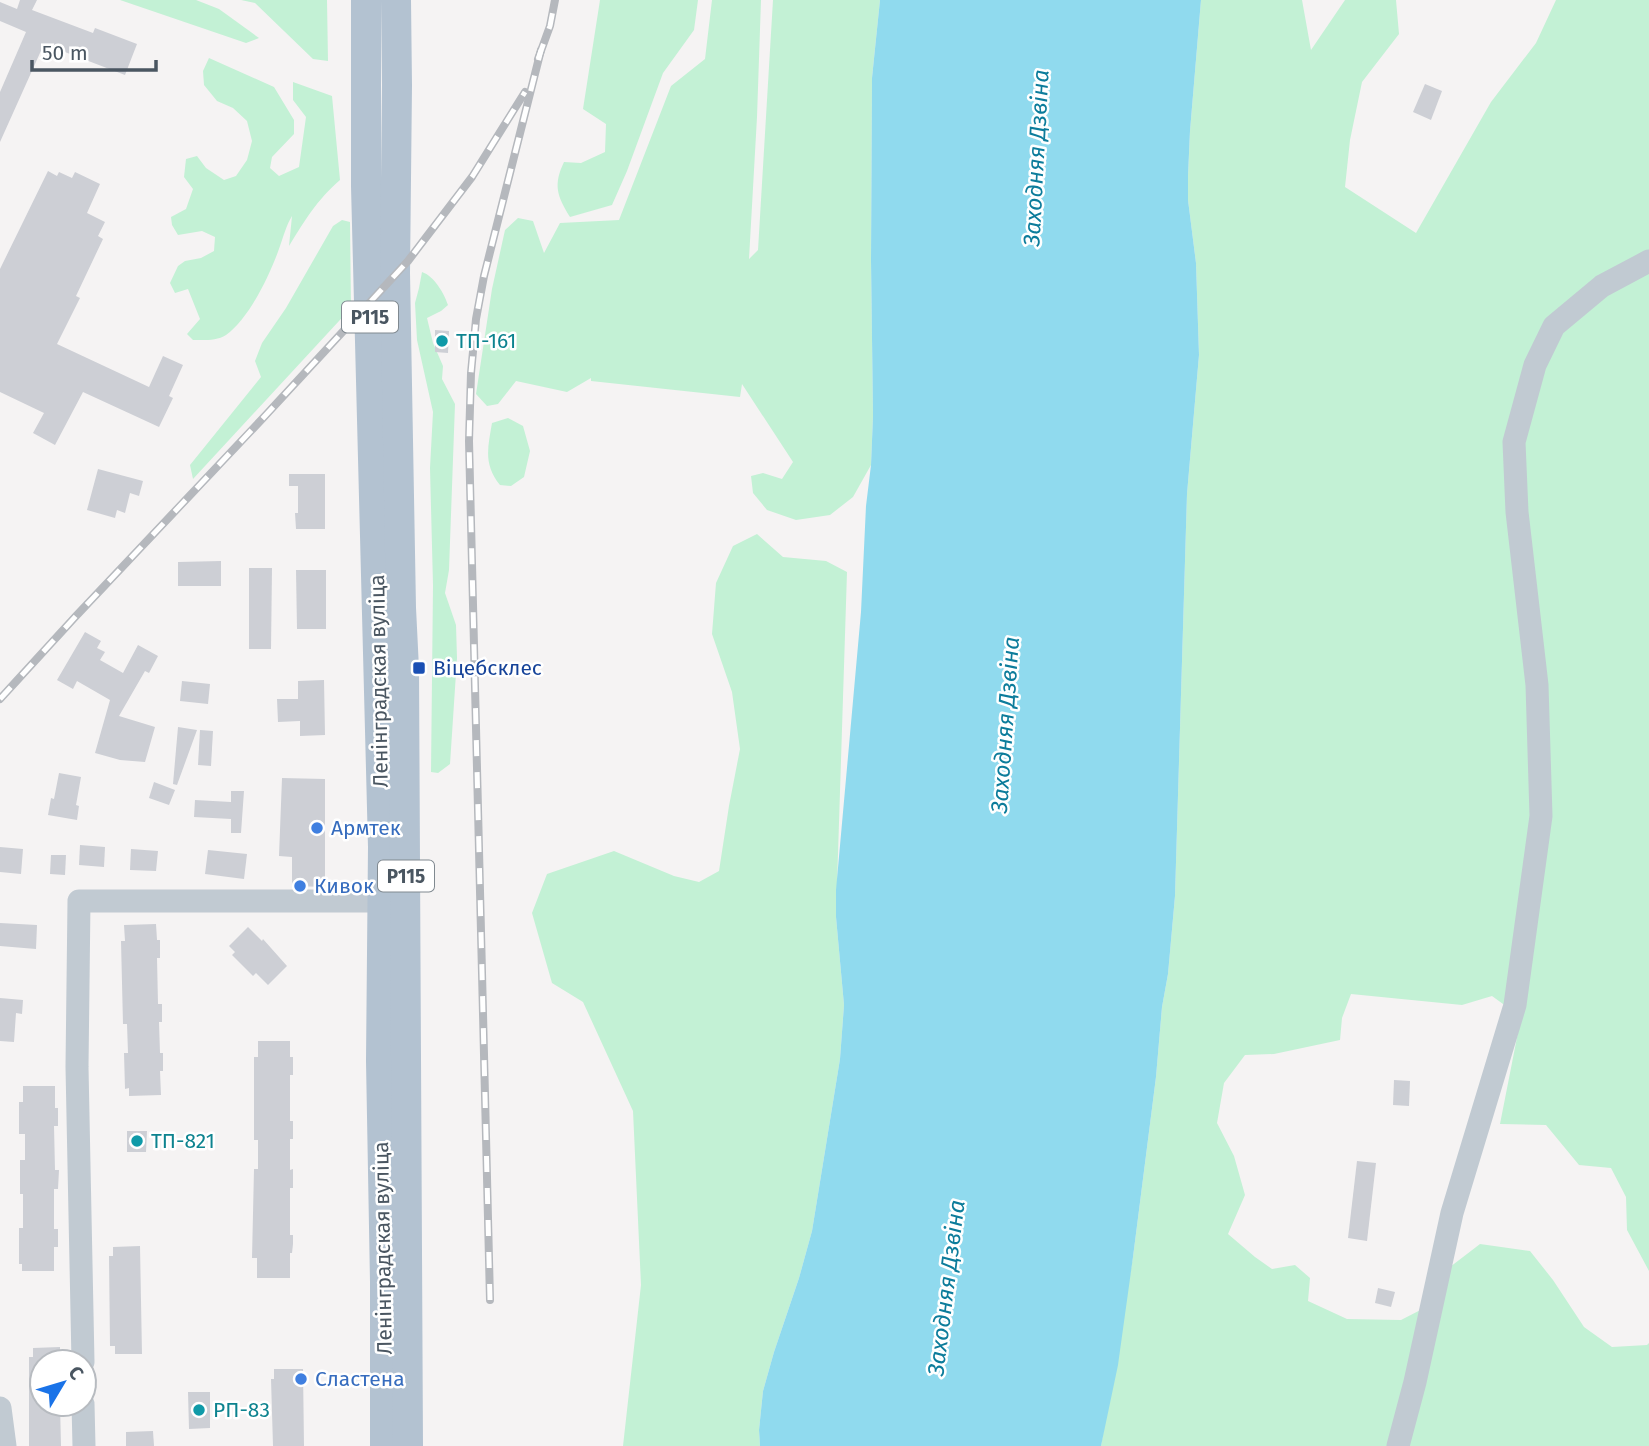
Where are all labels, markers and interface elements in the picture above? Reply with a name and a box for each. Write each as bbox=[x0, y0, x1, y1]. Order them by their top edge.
scale bar bbox=[32, 28, 156, 72]
text: 50 m bbox=[42, 40, 88, 66]
water label: Заходняя Дзвіна bbox=[1017, 69, 1055, 248]
road number: Р115 bbox=[342, 302, 398, 332]
place label: ТП-161 bbox=[456, 328, 516, 354]
marker: ТП-161 bbox=[434, 333, 450, 349]
street label: Ленінградская вуліца bbox=[364, 574, 394, 788]
water label: Заходняя Дзвіна bbox=[985, 636, 1025, 815]
place label: Віцебсклес bbox=[433, 655, 542, 681]
marker: Віцебсклес bbox=[411, 660, 427, 676]
place label: Армтек bbox=[331, 815, 401, 841]
marker: Армтек bbox=[309, 820, 325, 836]
road number: Р115 bbox=[378, 860, 434, 891]
place label: Кивок bbox=[314, 873, 374, 899]
marker: Кивок bbox=[292, 878, 308, 894]
place label: ТП-821 bbox=[151, 1128, 215, 1154]
marker: ТП-821 bbox=[129, 1133, 145, 1149]
street label: Ленінградская вуліца bbox=[368, 1141, 398, 1355]
water label: Заходняя Дзвіна bbox=[921, 1198, 971, 1379]
north arrow bbox=[28, 1348, 98, 1418]
text: С bbox=[64, 1361, 88, 1384]
place label: Сластена bbox=[315, 1366, 405, 1392]
marker: Сластена bbox=[293, 1371, 309, 1387]
place label: РП-83 bbox=[213, 1397, 270, 1423]
marker: РП-83 bbox=[191, 1402, 207, 1418]

